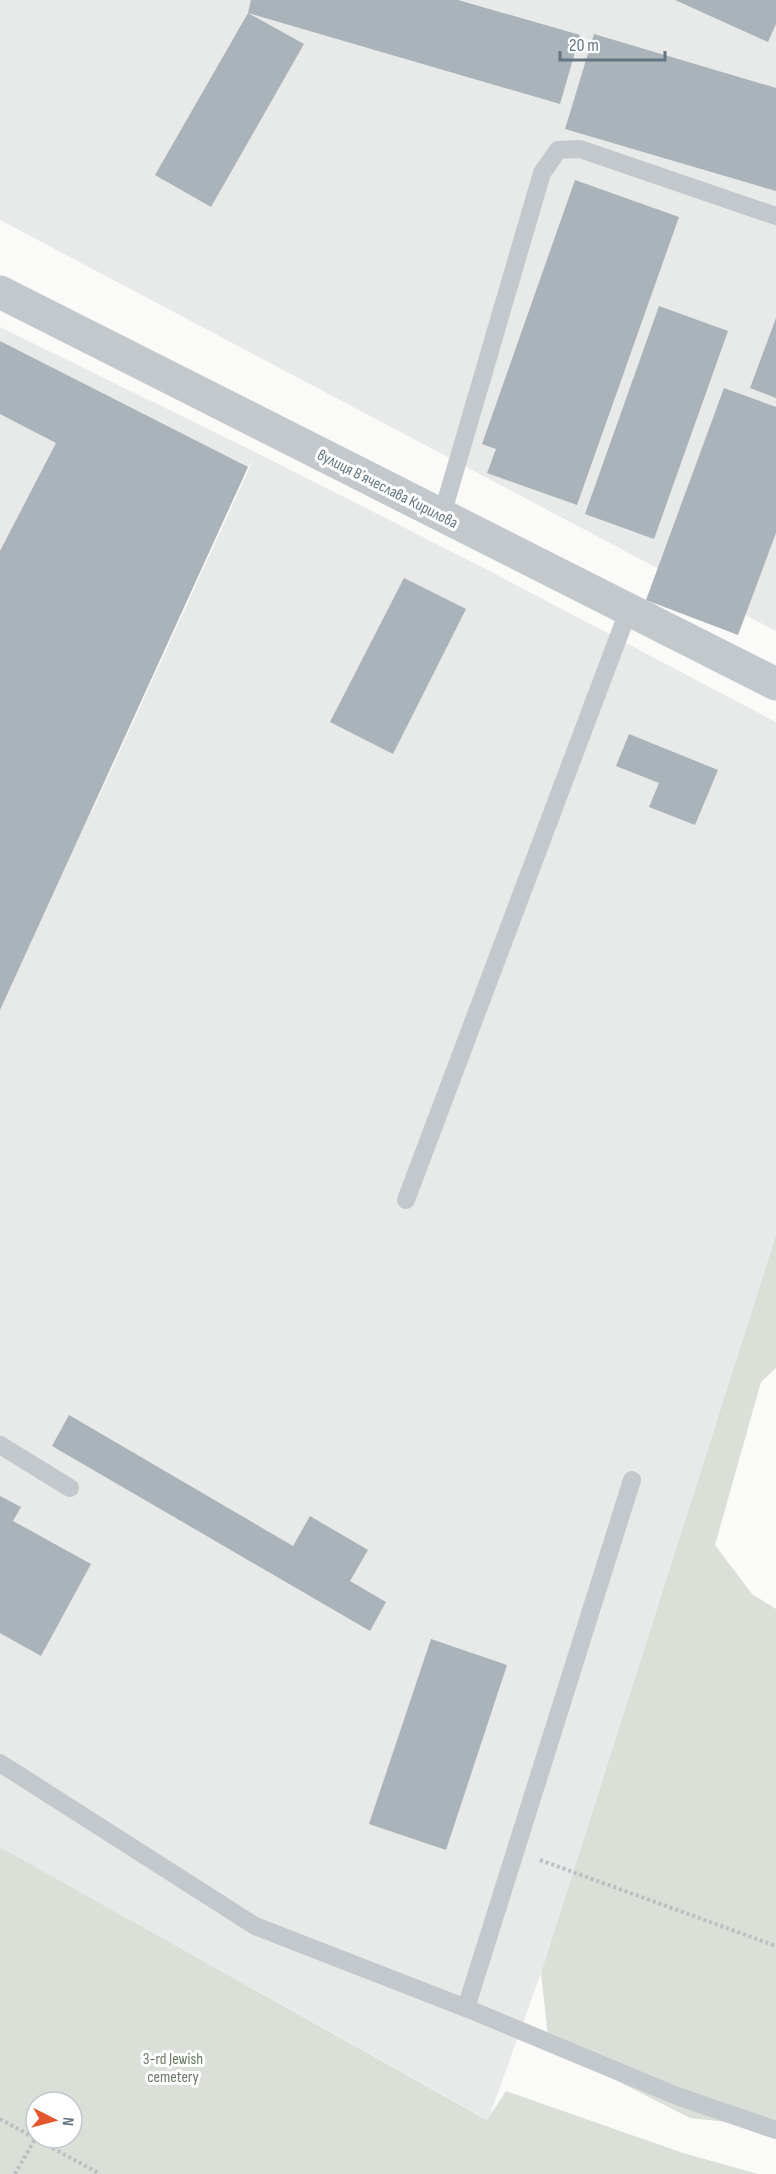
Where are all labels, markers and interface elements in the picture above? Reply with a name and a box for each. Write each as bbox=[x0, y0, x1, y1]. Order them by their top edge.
scale bar bbox=[560, 24, 665, 62]
text: 20 m bbox=[569, 35, 599, 56]
street label: вулиця Вʼячеслава Кирилова bbox=[314, 446, 461, 533]
park label: 3-rd Jewish cemetery bbox=[143, 2050, 203, 2087]
north arrow bbox=[24, 2090, 84, 2150]
text: N bbox=[58, 2116, 77, 2127]

